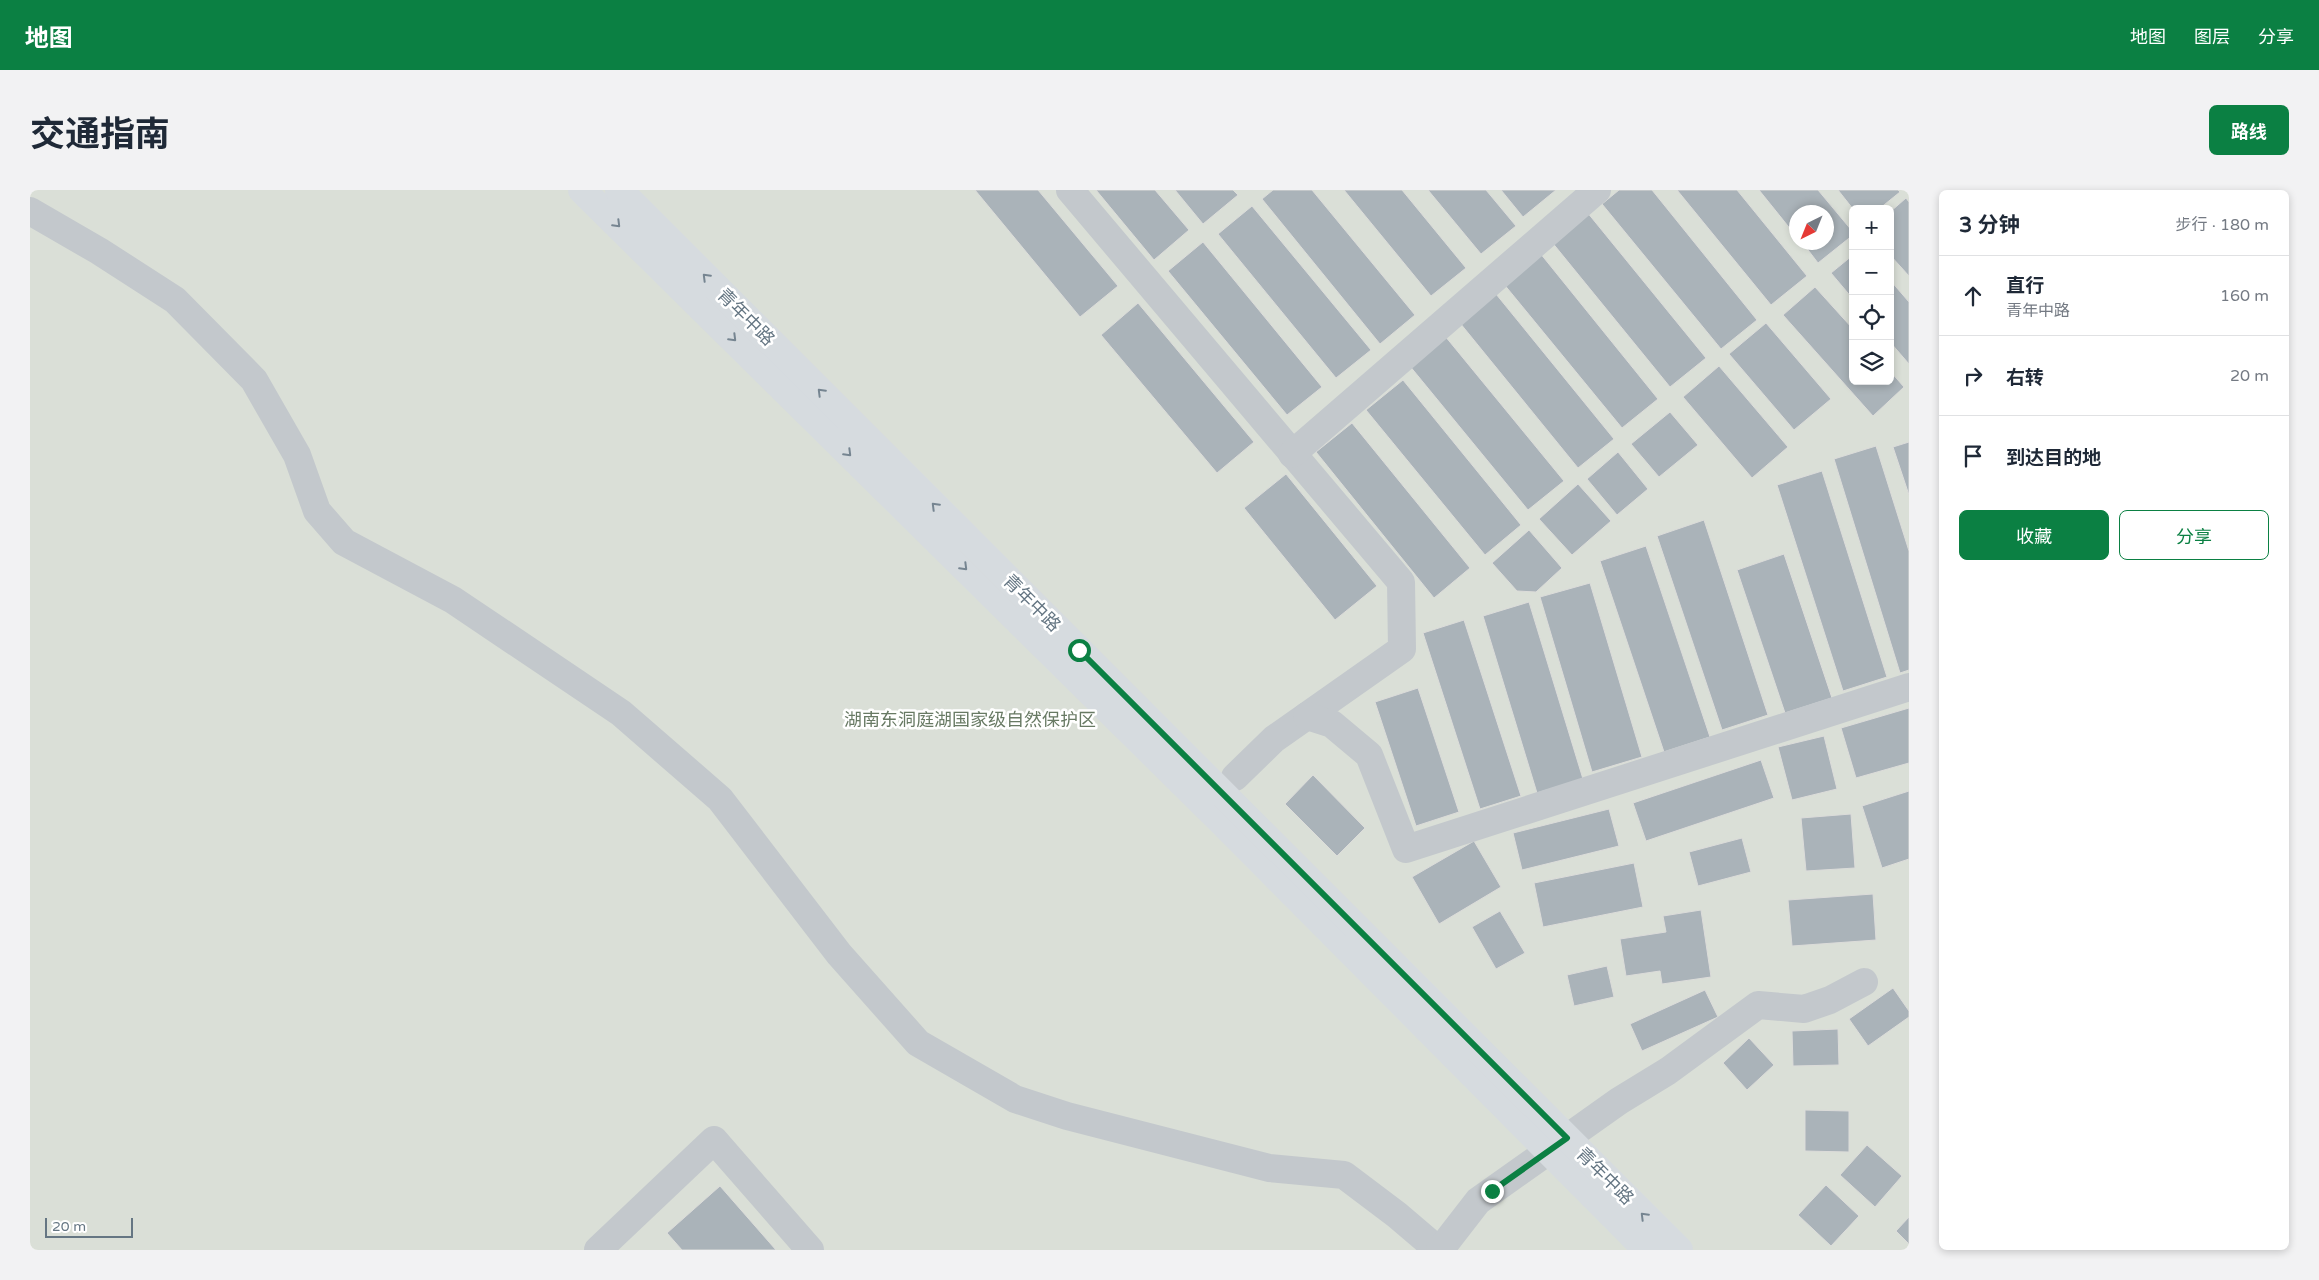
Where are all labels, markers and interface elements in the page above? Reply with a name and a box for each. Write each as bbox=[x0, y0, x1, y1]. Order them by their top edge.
text: 地图 bbox=[25, 24, 73, 53]
text: 地图 bbox=[2130, 26, 2166, 48]
text: 图层 bbox=[2194, 26, 2230, 48]
text: 分享 bbox=[2258, 26, 2294, 48]
button: 路线 bbox=[2209, 105, 2289, 155]
text: 交通指南 bbox=[30, 114, 170, 156]
north arrow bbox=[1789, 205, 1834, 250]
map controls bbox=[1849, 205, 1894, 385]
button: + bbox=[1849, 205, 1894, 250]
text: 3 分钟 bbox=[1959, 213, 2020, 238]
text: 步行 · 180 m bbox=[2176, 215, 2269, 235]
one-way arrow bbox=[611, 218, 620, 227]
button: − bbox=[1849, 250, 1894, 295]
one-way arrow bbox=[703, 273, 712, 282]
text: 直行 bbox=[2006, 275, 2044, 297]
icon: ahead bbox=[1959, 282, 1987, 310]
street label: 青年中路 bbox=[713, 284, 779, 350]
text: 160 m bbox=[2220, 286, 2269, 306]
button: locate bbox=[1849, 295, 1894, 340]
text: 青年中路 bbox=[2006, 301, 2070, 321]
one-way arrow bbox=[727, 333, 736, 342]
button: layers bbox=[1849, 340, 1894, 385]
icon: right bbox=[1959, 362, 1987, 390]
text: 20 m bbox=[2230, 366, 2269, 386]
text: 右转 bbox=[2006, 367, 2044, 389]
one-way arrow bbox=[817, 388, 826, 397]
icon: arrive bbox=[1959, 442, 1987, 470]
one-way arrow bbox=[842, 447, 851, 456]
text: 到达目的地 bbox=[2006, 447, 2101, 469]
one-way arrow bbox=[932, 503, 941, 512]
button: 收藏 bbox=[1959, 510, 2109, 560]
button: 分享 bbox=[2119, 510, 2269, 560]
one-way arrow bbox=[958, 561, 967, 570]
street label: 青年中路 bbox=[999, 570, 1065, 636]
route start bbox=[1068, 639, 1091, 662]
park label: 湖南东洞庭湖国家级自然保护区 bbox=[844, 709, 1096, 731]
street label: 青年中路 bbox=[1572, 1143, 1638, 1209]
route end bbox=[1481, 1180, 1504, 1203]
one-way arrow bbox=[1641, 1212, 1650, 1221]
scale bar bbox=[45, 1215, 132, 1238]
text: 20 m bbox=[52, 1218, 86, 1235]

